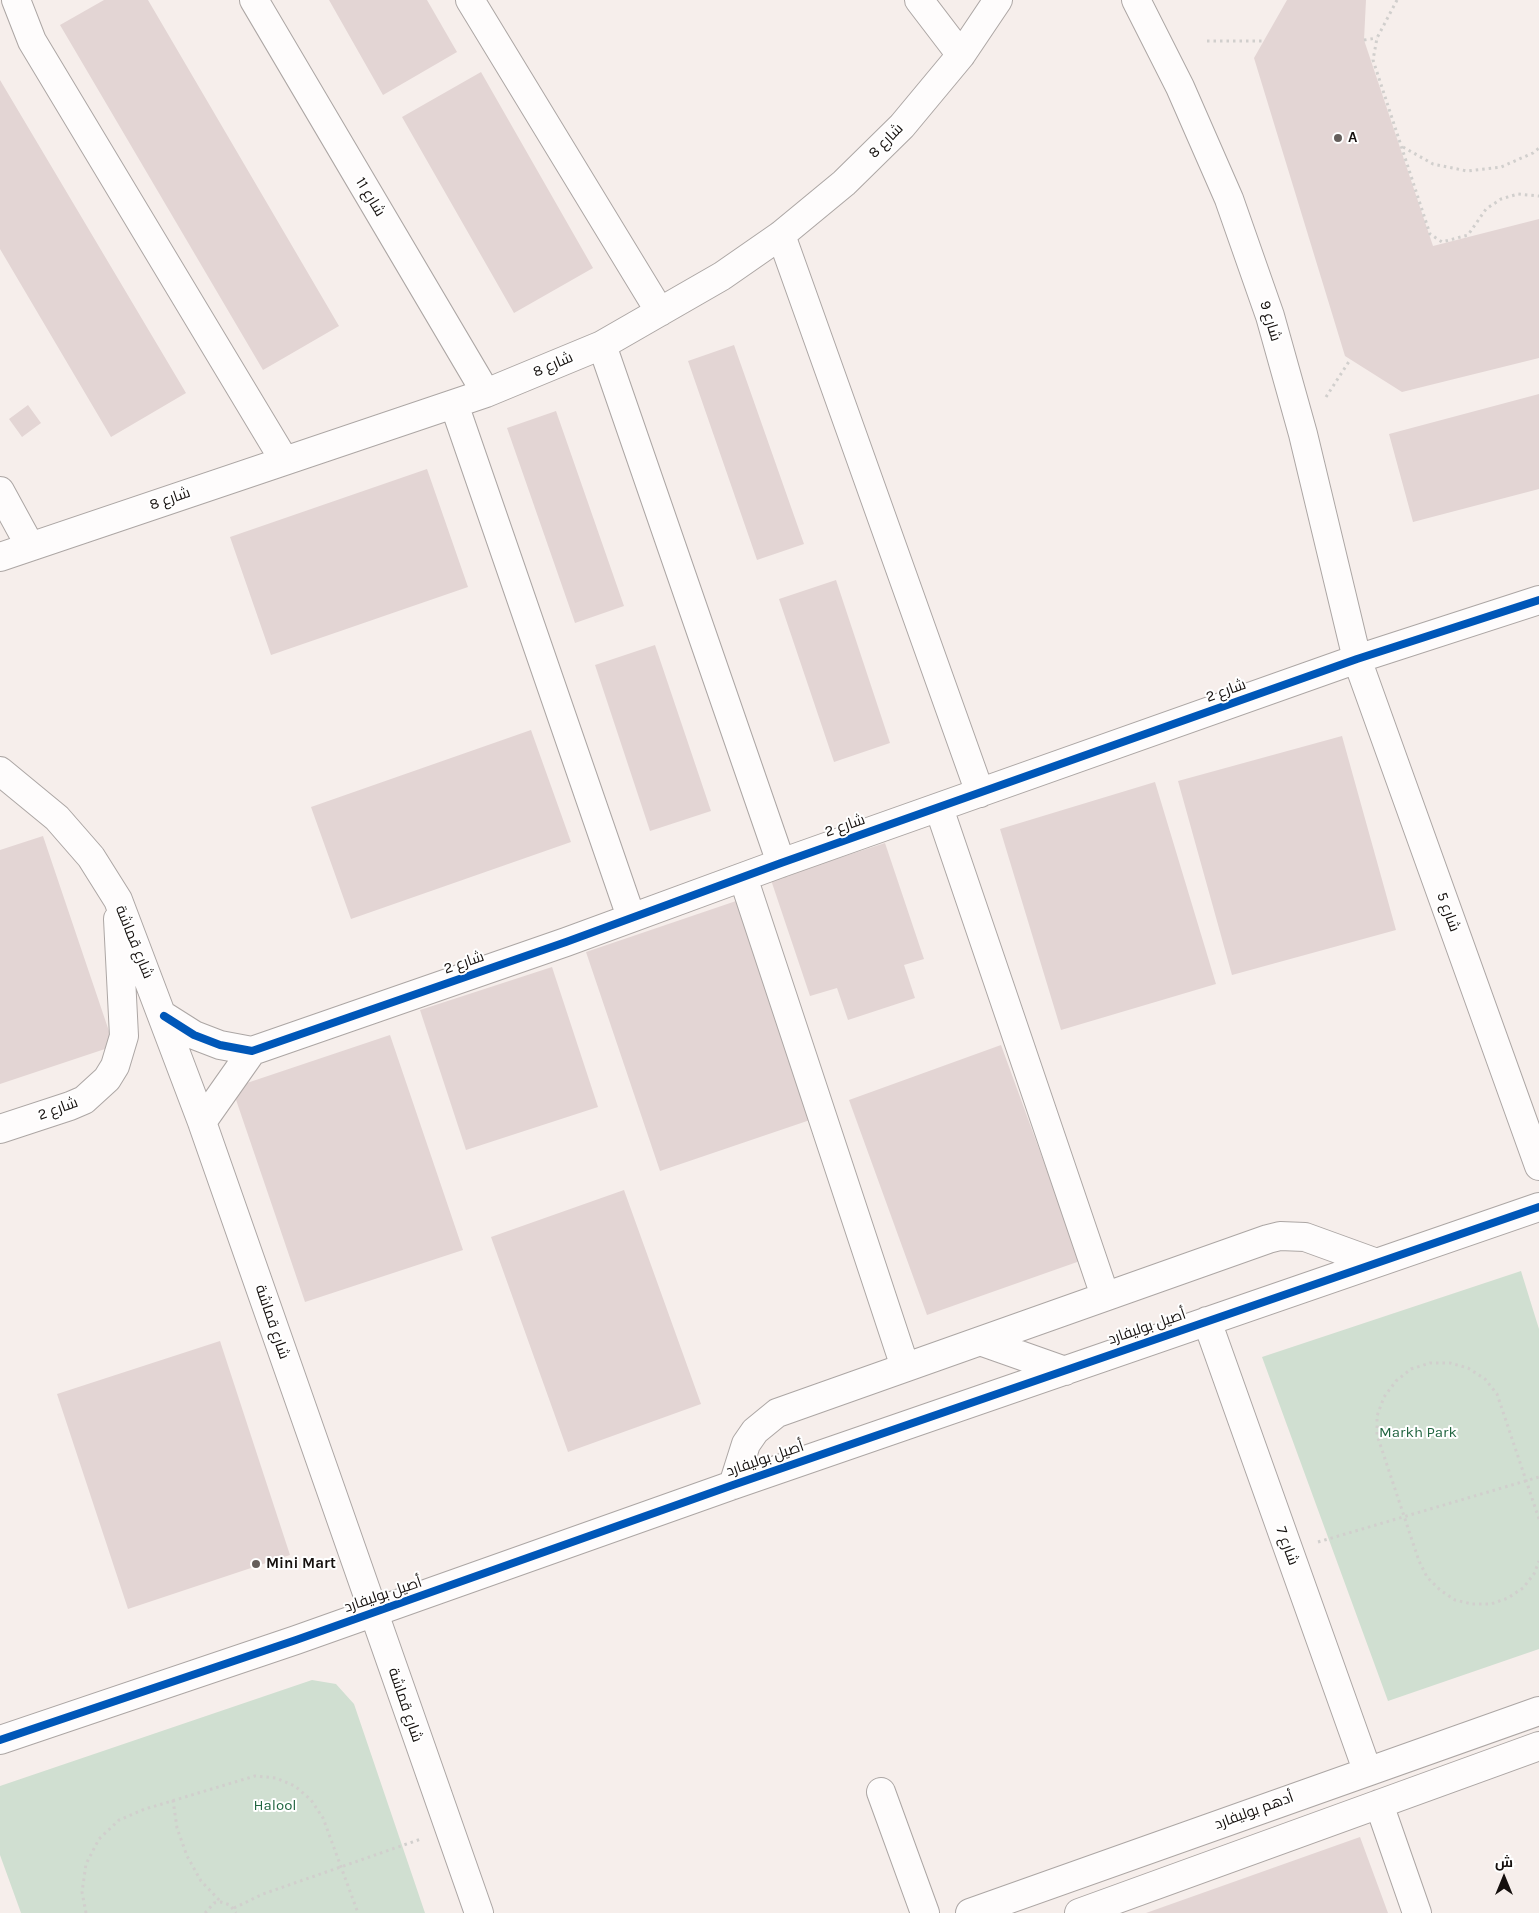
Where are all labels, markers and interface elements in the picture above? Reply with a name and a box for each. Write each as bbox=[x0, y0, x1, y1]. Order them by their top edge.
street label: شارع 8 bbox=[865, 120, 907, 162]
place label: A bbox=[1348, 129, 1357, 147]
marker: A bbox=[1332, 132, 1344, 144]
street label: شارع 11 bbox=[351, 174, 389, 220]
street label: شارع 9 bbox=[1255, 299, 1285, 343]
street label: شارع 8 bbox=[530, 349, 576, 381]
street label: شارع 8 bbox=[147, 484, 193, 514]
street label: شارع 2 bbox=[1204, 675, 1248, 707]
street label: شارع 2 bbox=[823, 811, 867, 841]
street label: شارع 5 bbox=[1433, 890, 1463, 934]
street label: شارع قماشة bbox=[111, 903, 157, 981]
street label: شارع 2 bbox=[442, 948, 486, 978]
street label: شارع 2 bbox=[36, 1093, 80, 1125]
street label: شارع قماشة bbox=[251, 1283, 293, 1361]
street label: أصيل بوليفارد bbox=[1106, 1305, 1188, 1349]
park label: Markh Park bbox=[1379, 1424, 1457, 1442]
street label: أصيل بوليفارد bbox=[724, 1437, 806, 1481]
street label: شارع 7 bbox=[1272, 1524, 1302, 1568]
place label: Mini Mart bbox=[266, 1555, 336, 1573]
marker: Mini Mart bbox=[250, 1558, 262, 1570]
street label: أصيل بوليفارد bbox=[342, 1573, 424, 1617]
street label: شارع قماشة bbox=[384, 1666, 426, 1744]
street label: أدهم بوليفارد bbox=[1212, 1788, 1296, 1834]
park label: Halool bbox=[253, 1797, 297, 1815]
north arrow bbox=[1479, 1853, 1529, 1903]
text: ش bbox=[1495, 1854, 1513, 1871]

